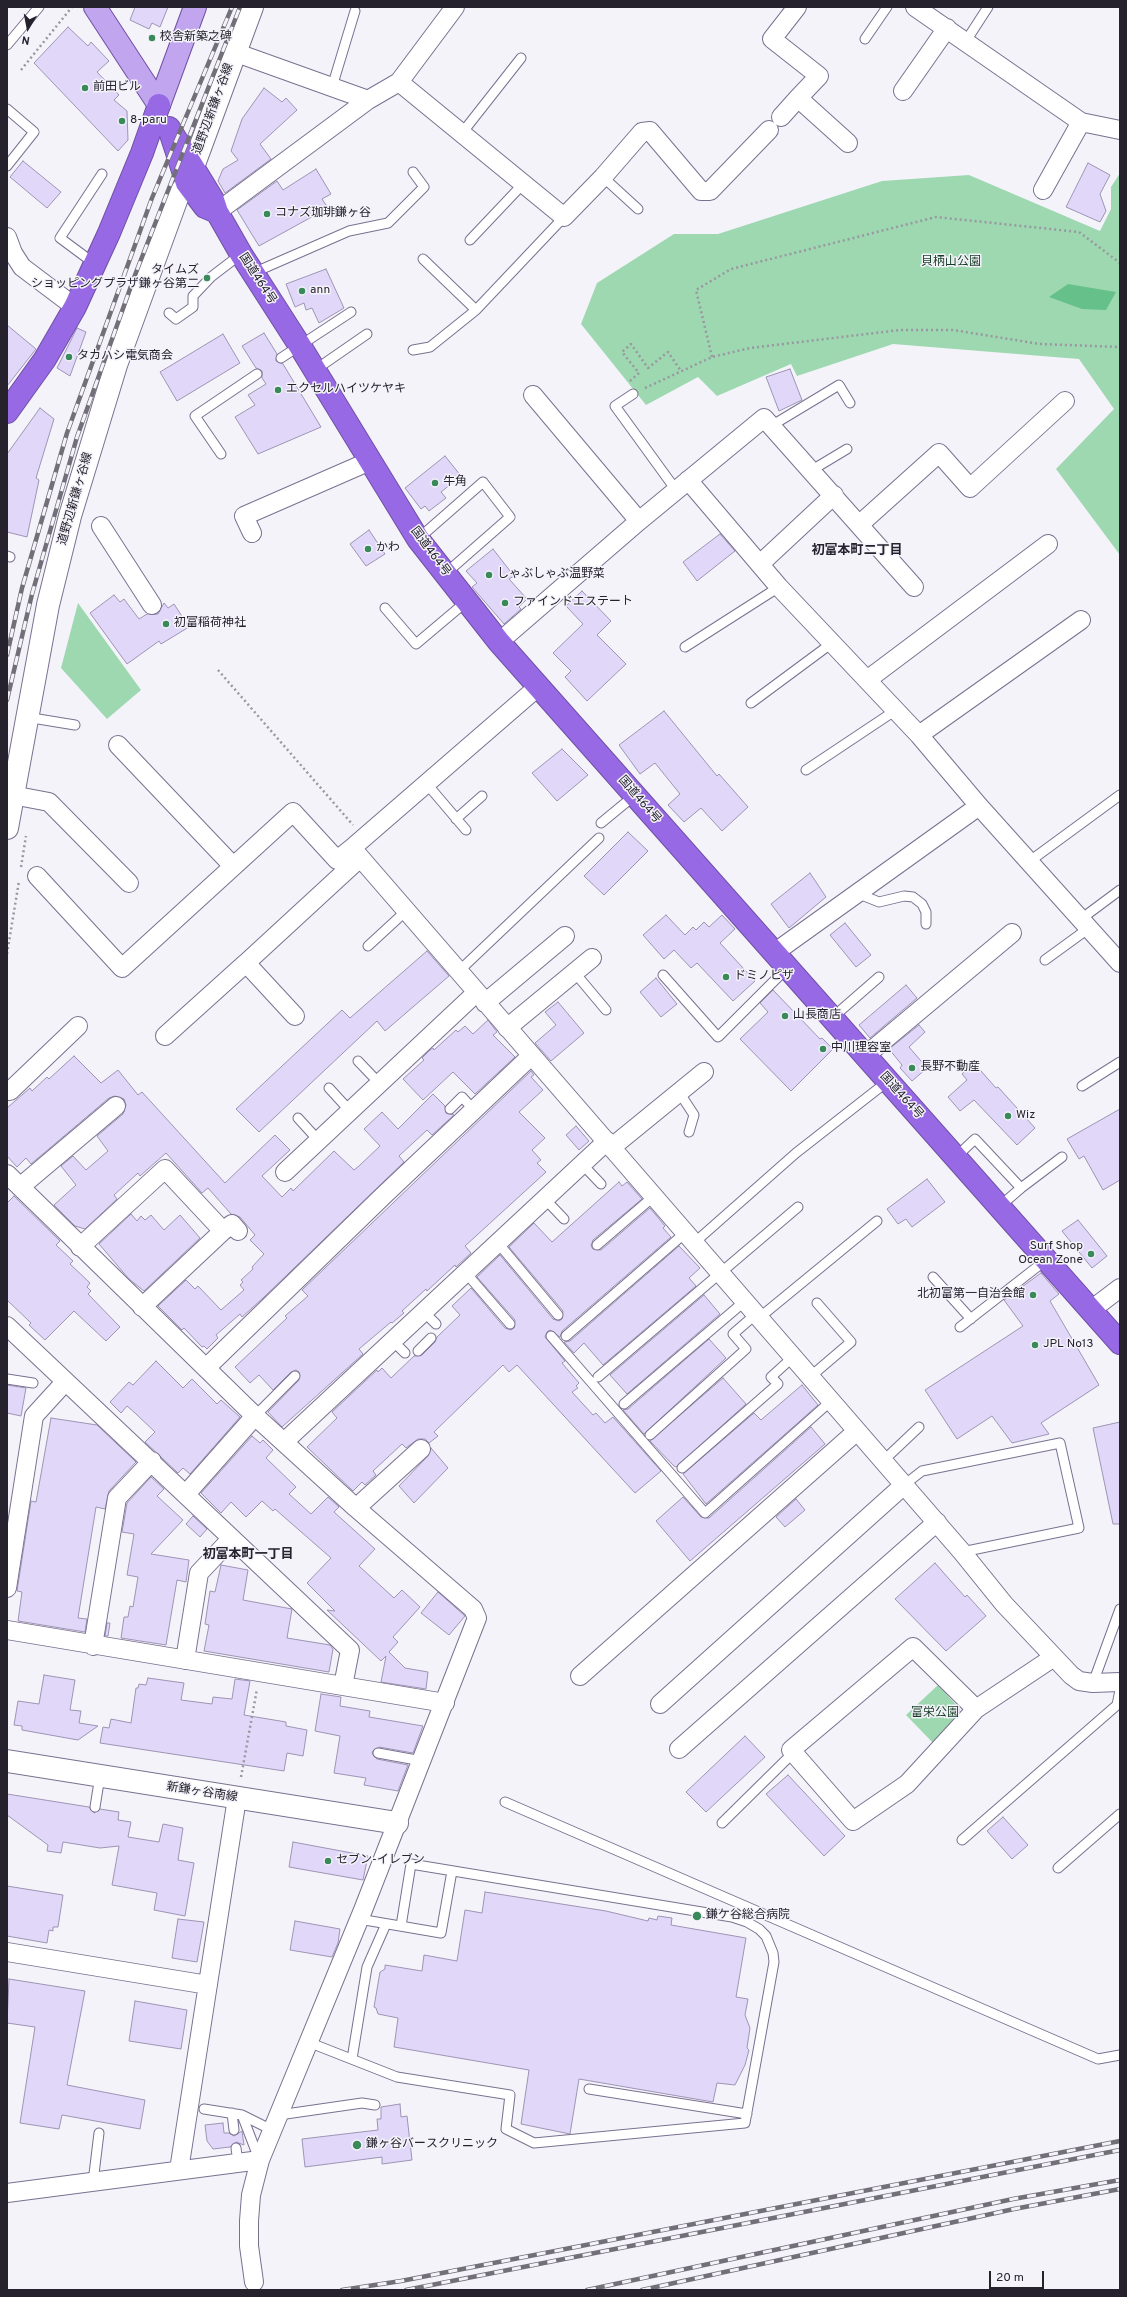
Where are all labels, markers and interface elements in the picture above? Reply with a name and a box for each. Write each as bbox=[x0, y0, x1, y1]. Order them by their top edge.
north arrow bbox=[8, 8, 48, 48]
place label: 校舎新築之碑 bbox=[160, 31, 232, 45]
text: N bbox=[21, 32, 31, 47]
marker: 校舎新築之碑 bbox=[147, 33, 157, 43]
street label: 道野辺新鎌ヶ谷線 bbox=[191, 61, 237, 157]
place label: 前田ビル bbox=[93, 81, 141, 95]
marker: 前田ビル bbox=[80, 83, 90, 93]
place label: 8-paru bbox=[130, 114, 167, 128]
marker: 8-paru bbox=[117, 116, 127, 126]
place label: コナズ珈琲鎌ヶ谷 bbox=[275, 207, 371, 221]
marker: コナズ珈琲鎌ヶ谷 bbox=[262, 209, 272, 219]
street label: 国道464号 bbox=[235, 251, 279, 307]
park label: 貝柄山公園 bbox=[921, 256, 981, 270]
place label: タイムズ ショッピングプラザ鎌ヶ谷第二 bbox=[31, 264, 199, 292]
marker: タイムズ ショッピングプラザ鎌ヶ谷第二 bbox=[202, 273, 212, 283]
place label: ann bbox=[310, 284, 330, 298]
marker: ann bbox=[297, 286, 307, 296]
place label: タカハシ電気商会 bbox=[77, 350, 173, 364]
marker: タカハシ電気商会 bbox=[64, 352, 74, 362]
place label: エクセルハイツケヤキ bbox=[286, 383, 406, 397]
marker: エクセルハイツケヤキ bbox=[273, 385, 283, 395]
street label: 道野辺新鎌ヶ谷線 bbox=[56, 451, 96, 547]
place label: 牛角 bbox=[443, 476, 467, 490]
marker: 牛角 bbox=[430, 478, 440, 488]
street label: 国道464号 bbox=[407, 524, 453, 580]
place label: かわ bbox=[376, 542, 400, 556]
district label: 初富本町二丁目 bbox=[812, 543, 902, 559]
marker: かわ bbox=[363, 544, 373, 554]
place label: しゃぶしゃぶ温野菜 bbox=[497, 568, 605, 582]
marker: しゃぶしゃぶ温野菜 bbox=[484, 570, 494, 580]
place label: ファインドエステート bbox=[513, 596, 633, 610]
marker: ファインドエステート bbox=[500, 598, 510, 608]
place label: 初富稲荷神社 bbox=[174, 617, 246, 631]
marker: 初富稲荷神社 bbox=[161, 619, 171, 629]
street label: 国道464号 bbox=[615, 773, 663, 827]
place label: ドミノピザ bbox=[734, 970, 794, 984]
marker: ドミノピザ bbox=[721, 972, 731, 982]
place label: 山長商店 bbox=[793, 1009, 841, 1023]
marker: 山長商店 bbox=[780, 1011, 790, 1021]
place label: 中川理容室 bbox=[831, 1042, 891, 1056]
marker: 中川理容室 bbox=[818, 1044, 828, 1054]
place label: 長野不動産 bbox=[920, 1061, 980, 1075]
marker: 長野不動産 bbox=[907, 1063, 917, 1073]
street label: 国道464号 bbox=[876, 1070, 926, 1122]
place label: Wiz bbox=[1016, 1109, 1035, 1123]
marker: Wiz bbox=[1003, 1111, 1013, 1121]
place label: Surf Shop Ocean Zone bbox=[1018, 1240, 1083, 1268]
marker: Surf Shop Ocean Zone bbox=[1086, 1249, 1096, 1259]
place label: 北初富第一自治会館 bbox=[917, 1288, 1025, 1302]
marker: 北初富第一自治会館 bbox=[1028, 1290, 1038, 1300]
place label: JPL No13 bbox=[1043, 1338, 1094, 1352]
marker: JPL No13 bbox=[1030, 1340, 1040, 1350]
district label: 初富本町一丁目 bbox=[203, 1547, 293, 1563]
park label: 富栄公園 bbox=[911, 1707, 959, 1721]
street label: 新鎌ヶ谷南線 bbox=[165, 1780, 239, 1806]
place label: セブン-イレブン bbox=[336, 1854, 425, 1868]
marker: セブン-イレブン bbox=[323, 1856, 333, 1866]
place label: 鎌ケ谷総合病院 bbox=[706, 1909, 790, 1923]
marker: 鎌ケ谷総合病院 bbox=[691, 1910, 703, 1922]
place label: 鎌ヶ谷バースクリニック bbox=[366, 2138, 498, 2152]
marker: 鎌ヶ谷バースクリニック bbox=[351, 2139, 363, 2151]
scale bar bbox=[991, 2263, 1046, 2289]
text: 20 m bbox=[996, 2270, 1024, 2286]

